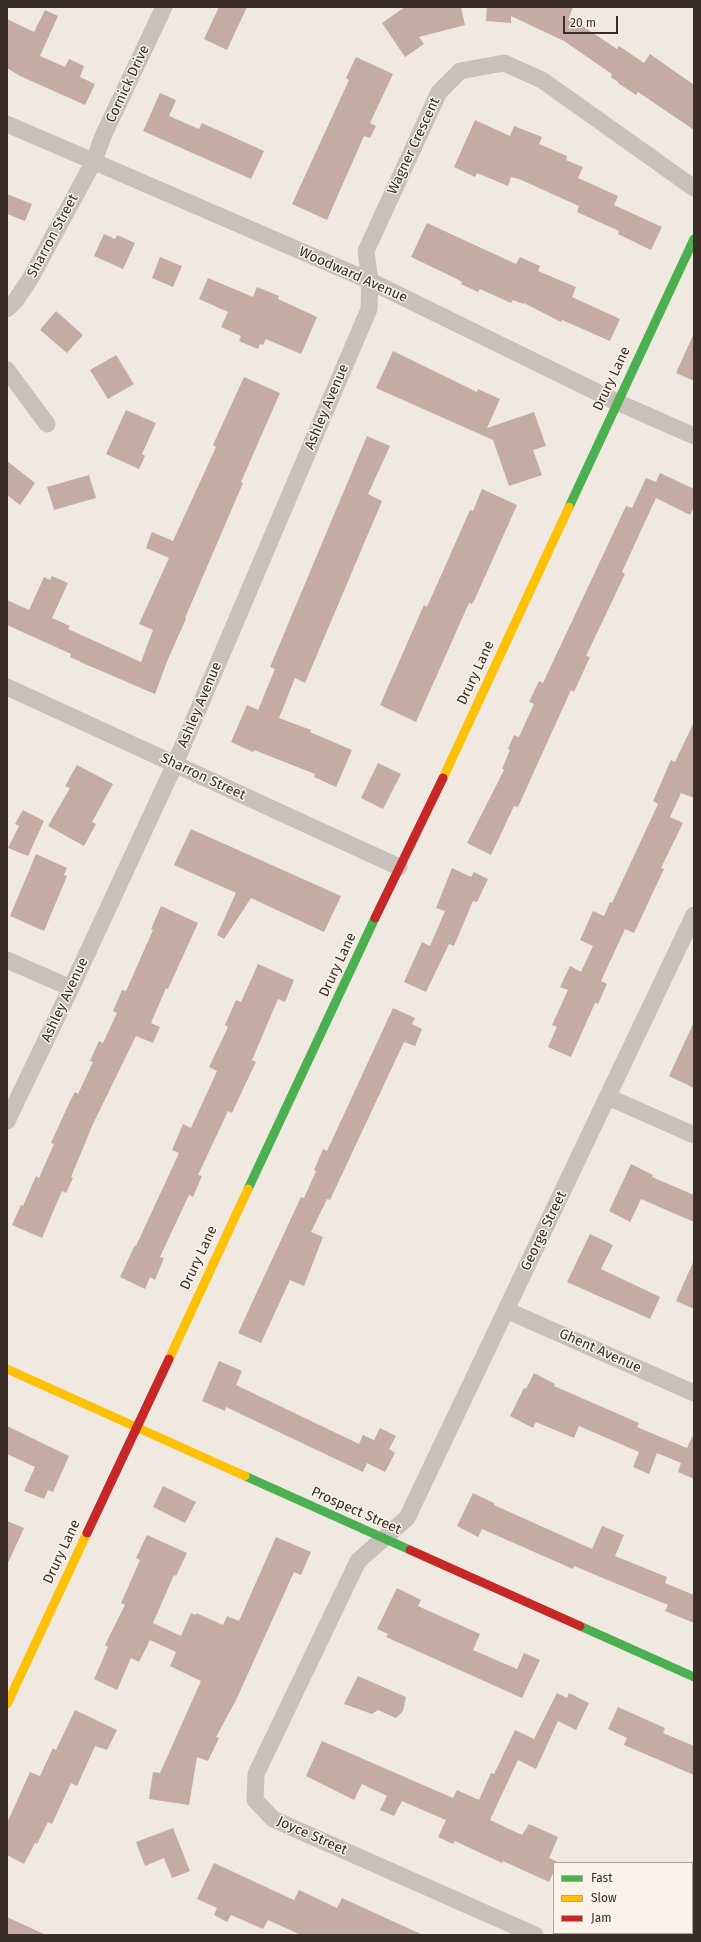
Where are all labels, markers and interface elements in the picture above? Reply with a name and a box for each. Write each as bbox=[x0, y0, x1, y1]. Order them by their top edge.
scale bar bbox=[565, 8, 620, 34]
text: 20 m bbox=[570, 16, 596, 30]
street label: Cornick Drive bbox=[103, 43, 153, 125]
street label: Wagner Crescent bbox=[384, 95, 444, 197]
street label: Sharron Street bbox=[24, 191, 82, 281]
street label: Woodward Avenue bbox=[296, 243, 410, 307]
street label: Drury Lane bbox=[590, 344, 634, 414]
street label: Ashley Avenue bbox=[301, 362, 353, 452]
street label: Drury Lane bbox=[454, 638, 498, 708]
street label: Ashley Avenue bbox=[174, 660, 226, 750]
street label: Sharron Street bbox=[158, 750, 248, 804]
street label: Drury Lane bbox=[316, 930, 360, 1000]
street label: Ashley Avenue bbox=[38, 955, 92, 1045]
street label: George Street bbox=[518, 1189, 570, 1273]
street label: Drury Lane bbox=[177, 1223, 221, 1293]
street label: Ghent Avenue bbox=[556, 1325, 644, 1377]
street label: Prospect Street bbox=[308, 1484, 404, 1538]
street label: Drury Lane bbox=[40, 1517, 84, 1587]
street label: Joyce Street bbox=[274, 1813, 350, 1859]
legend bbox=[553, 1862, 693, 1934]
text: Fast bbox=[591, 1871, 613, 1885]
text: Slow bbox=[591, 1891, 617, 1905]
text: Jam bbox=[591, 1911, 611, 1925]

